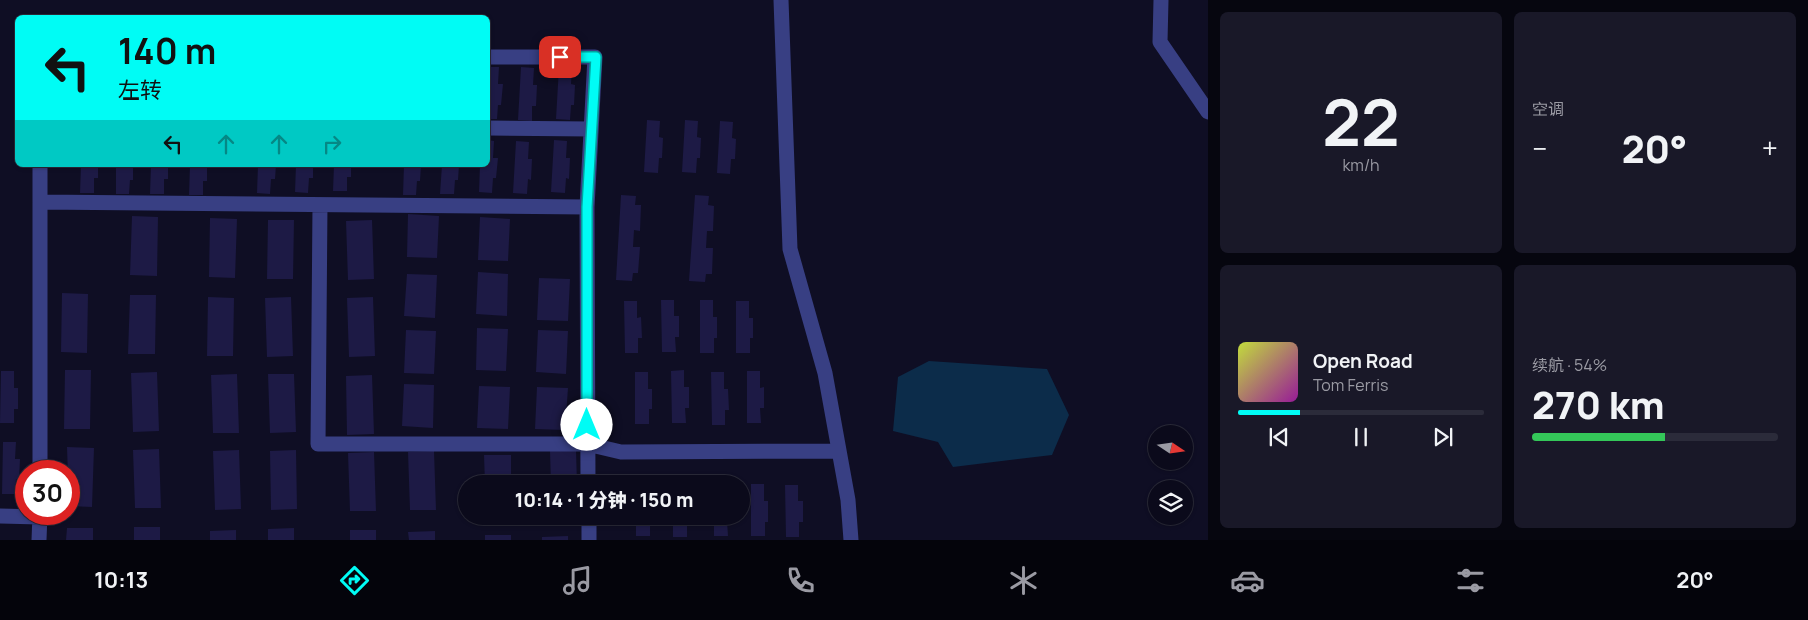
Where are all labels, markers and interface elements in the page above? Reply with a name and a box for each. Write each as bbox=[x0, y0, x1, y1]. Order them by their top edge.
text: 140 m bbox=[118, 27, 216, 75]
icon: left bbox=[35, 35, 100, 100]
pin bbox=[539, 36, 581, 78]
icon: arrive bbox=[546, 43, 574, 71]
text: 左转 bbox=[118, 75, 162, 105]
text: 22 bbox=[1322, 77, 1400, 166]
text: 空调 bbox=[1532, 98, 1564, 120]
text: 20° bbox=[1622, 122, 1687, 174]
text: − bbox=[1532, 129, 1547, 167]
text: + bbox=[1762, 129, 1778, 167]
icon: left bbox=[159, 130, 187, 158]
icon: ahead bbox=[212, 130, 240, 158]
icon: ahead bbox=[265, 130, 293, 158]
icon: right bbox=[318, 130, 346, 158]
text: km/h bbox=[1342, 154, 1380, 176]
text: Open Road bbox=[1313, 348, 1413, 374]
text: 续航 · 54% bbox=[1532, 354, 1607, 376]
text: Tom Ferris bbox=[1313, 374, 1388, 396]
text: 270 km bbox=[1532, 378, 1665, 430]
position arrow bbox=[560, 398, 612, 450]
icon: previous bbox=[1265, 423, 1293, 451]
icon: pause bbox=[1347, 423, 1375, 451]
icon: next bbox=[1429, 423, 1457, 451]
north arrow bbox=[1148, 425, 1192, 470]
map controls bbox=[1148, 425, 1193, 525]
speed limit sign: 30 bbox=[15, 460, 80, 525]
button: layers bbox=[1148, 480, 1193, 525]
text: 10:14 · 1 分钟 · 150 m bbox=[515, 487, 693, 513]
icon: directions bbox=[337, 563, 372, 598]
icon: music bbox=[560, 563, 595, 598]
icon: phone bbox=[783, 563, 818, 598]
icon: climate bbox=[1006, 563, 1041, 598]
icon: car bbox=[1230, 563, 1265, 598]
icon: filters bbox=[1453, 563, 1488, 598]
text: 10:13 bbox=[94, 565, 148, 595]
text: 20° bbox=[1676, 565, 1714, 595]

